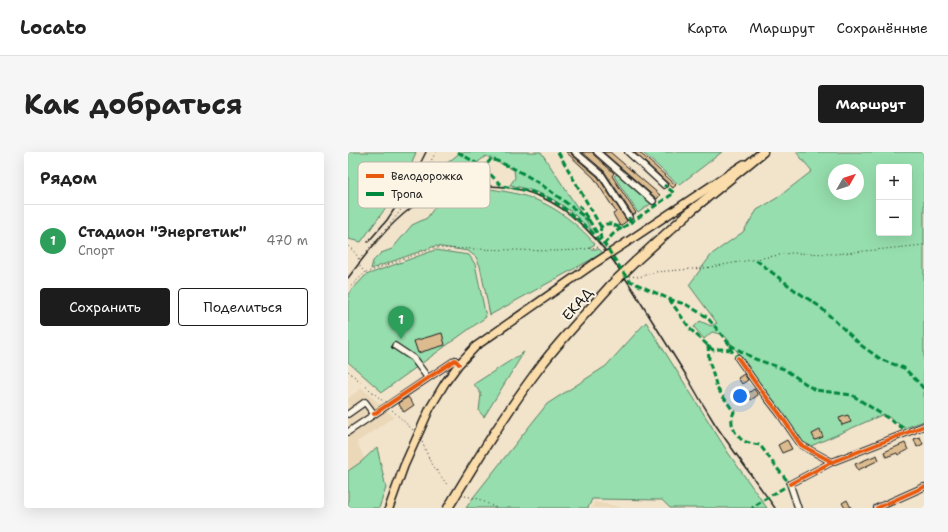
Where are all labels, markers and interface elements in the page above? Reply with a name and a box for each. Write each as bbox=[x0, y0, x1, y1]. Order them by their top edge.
text: Locato bbox=[20, 15, 87, 40]
text: Карта bbox=[687, 19, 727, 37]
text: Маршрут bbox=[749, 19, 815, 37]
text: Сохранённые bbox=[837, 19, 928, 37]
text: Как добраться bbox=[24, 85, 243, 123]
button: Маршрут bbox=[818, 85, 924, 123]
legend bbox=[358, 162, 490, 208]
north arrow bbox=[828, 164, 864, 200]
map controls bbox=[876, 164, 912, 236]
button: + bbox=[876, 164, 912, 200]
text: Рядом bbox=[40, 167, 97, 189]
text: Велодорожка bbox=[391, 169, 463, 184]
text: Тропа bbox=[391, 187, 423, 202]
button: − bbox=[876, 200, 912, 236]
text: Стадион "Энергетик" bbox=[78, 222, 247, 242]
text: 1 bbox=[50, 232, 56, 249]
text: 470 m bbox=[266, 232, 308, 249]
text: Спорт bbox=[78, 242, 114, 259]
street label: ЕКАД bbox=[558, 284, 596, 324]
button: Сохранить bbox=[40, 288, 170, 326]
button: Поделиться bbox=[178, 288, 308, 326]
pin: 1 bbox=[388, 306, 414, 339]
your location bbox=[730, 386, 750, 406]

